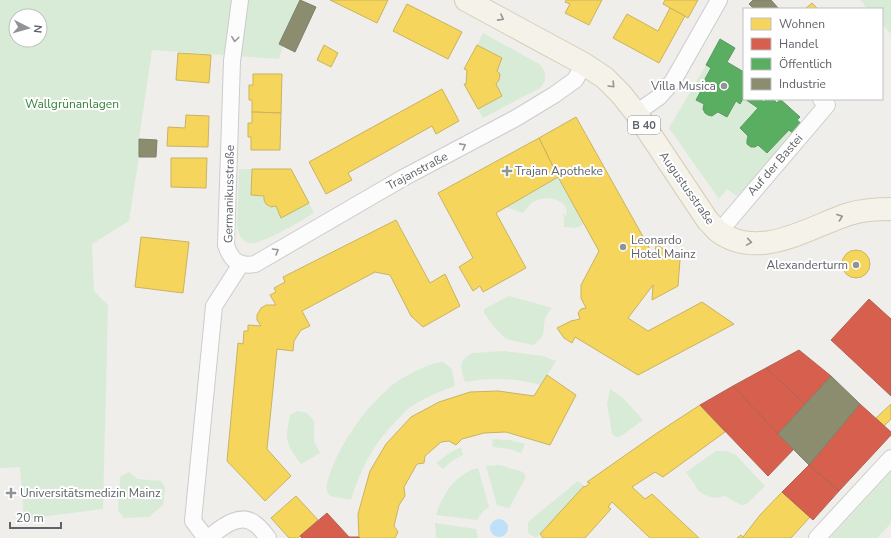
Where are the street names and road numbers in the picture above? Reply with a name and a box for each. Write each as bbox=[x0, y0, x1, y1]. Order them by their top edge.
road number: B 40 bbox=[628, 116, 660, 134]
street label: Auf der Bastei bbox=[744, 131, 806, 199]
street label: Germanikusstraße bbox=[220, 145, 238, 243]
street label: Trajanstraße bbox=[384, 148, 450, 194]
street label: Augustusstraße bbox=[656, 148, 718, 228]

